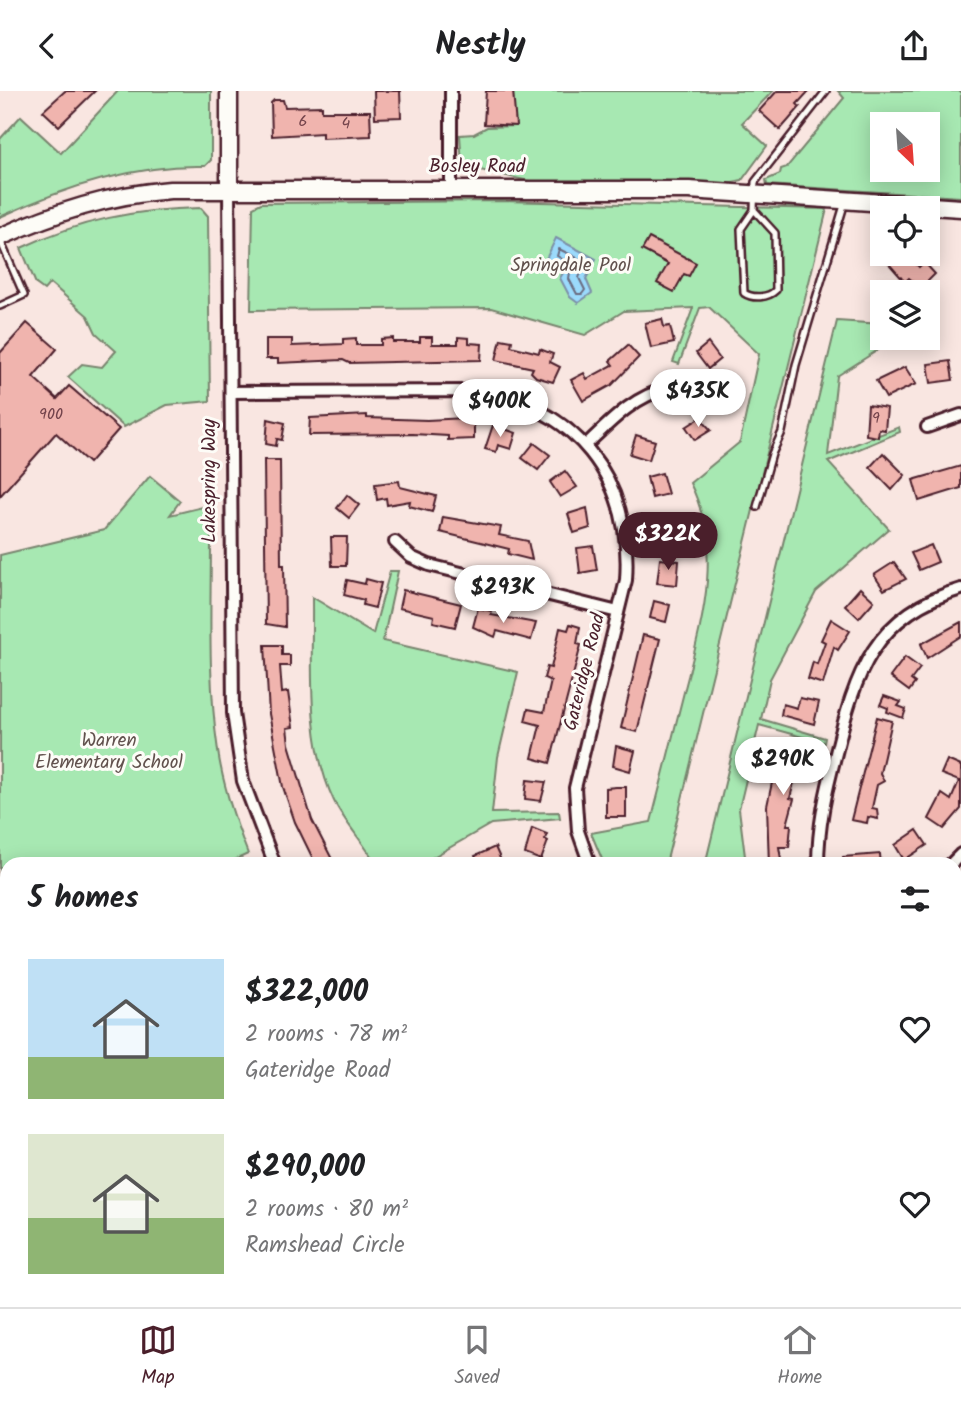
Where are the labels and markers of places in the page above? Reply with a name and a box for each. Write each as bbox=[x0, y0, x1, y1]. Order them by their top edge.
pin: $435K bbox=[649, 369, 747, 429]
pin: $400K bbox=[451, 379, 549, 439]
pin: $322K bbox=[619, 512, 717, 572]
pin: $293K bbox=[454, 566, 552, 625]
pin: $290K bbox=[734, 737, 832, 797]

